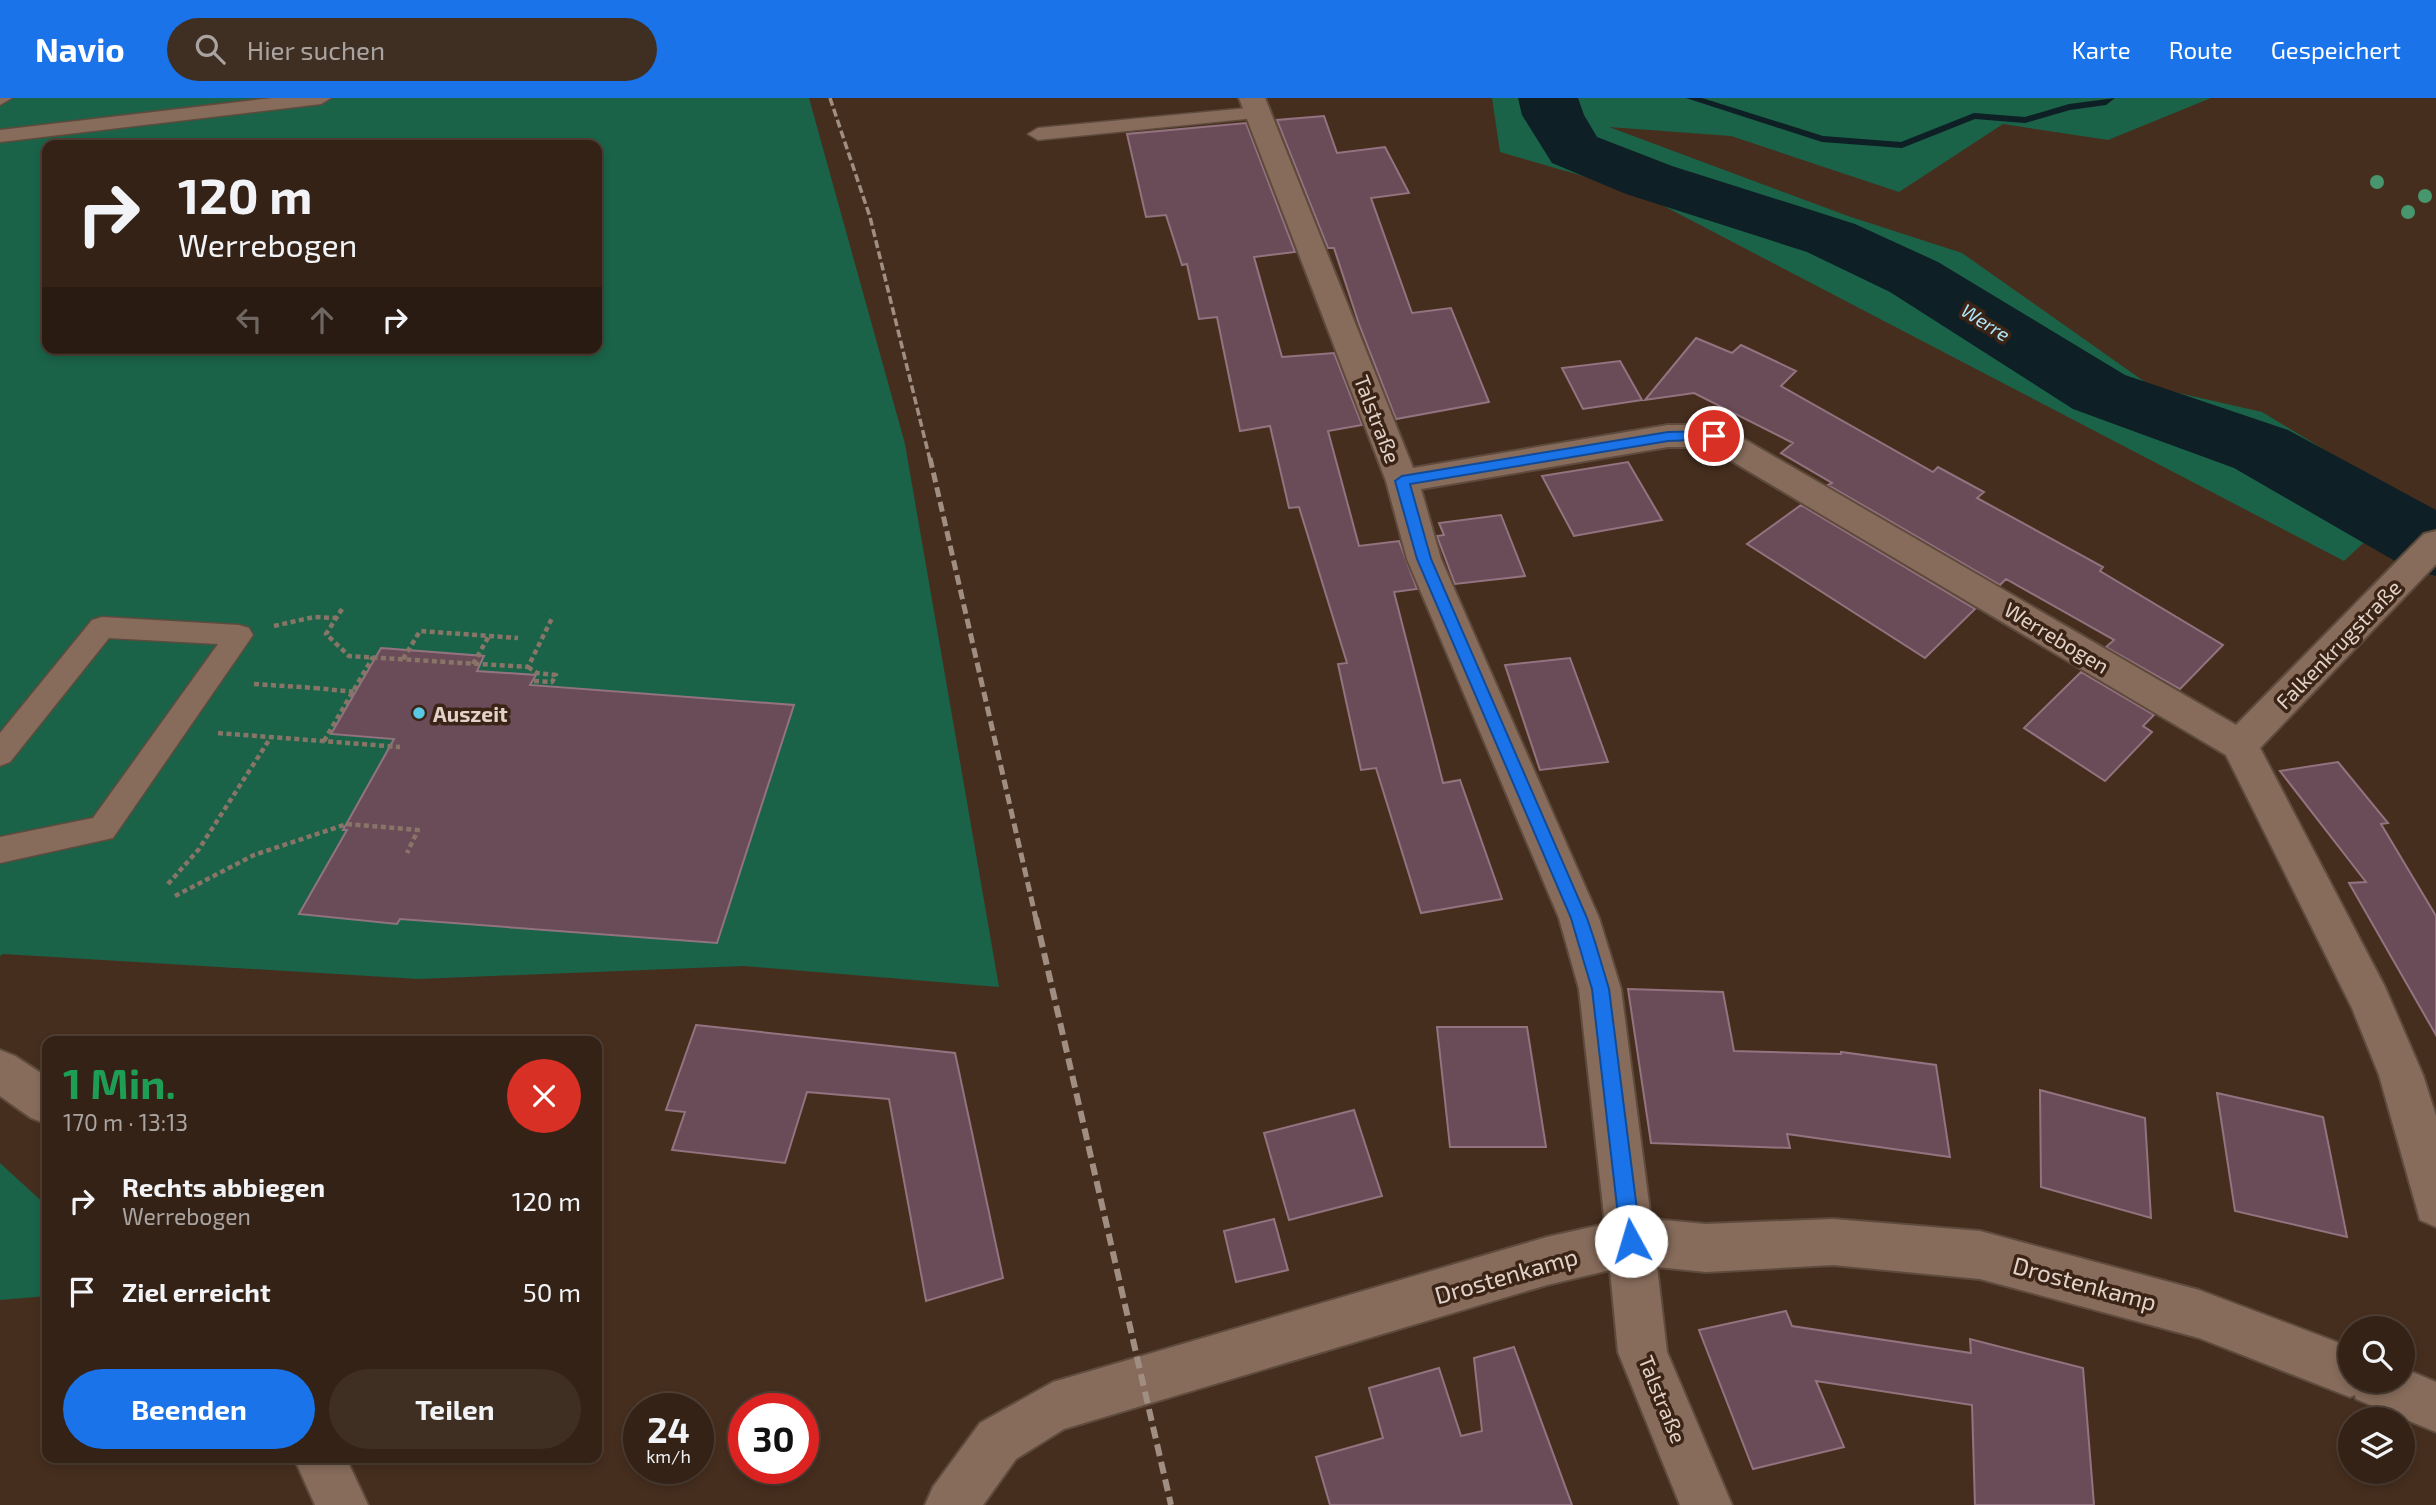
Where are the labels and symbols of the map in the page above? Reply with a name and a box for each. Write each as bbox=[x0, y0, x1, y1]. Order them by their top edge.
water label: Werre bbox=[1957, 298, 2015, 346]
street label: Talstraße bbox=[1350, 372, 1406, 466]
pin bbox=[1684, 406, 1744, 466]
street label: Falkenkrugstraße bbox=[2270, 574, 2406, 714]
street label: Werrebogen bbox=[2000, 596, 2114, 678]
place label: Auszeit bbox=[433, 701, 508, 726]
marker: Auszeit bbox=[411, 705, 427, 721]
position arrow bbox=[1594, 1204, 1668, 1278]
street label: Drostenkamp bbox=[1431, 1241, 1581, 1309]
street label: Drostenkamp bbox=[2010, 1250, 2160, 1316]
street label: Talstraße bbox=[1634, 1352, 1692, 1446]
speed limit sign: 30 bbox=[728, 1393, 819, 1484]

